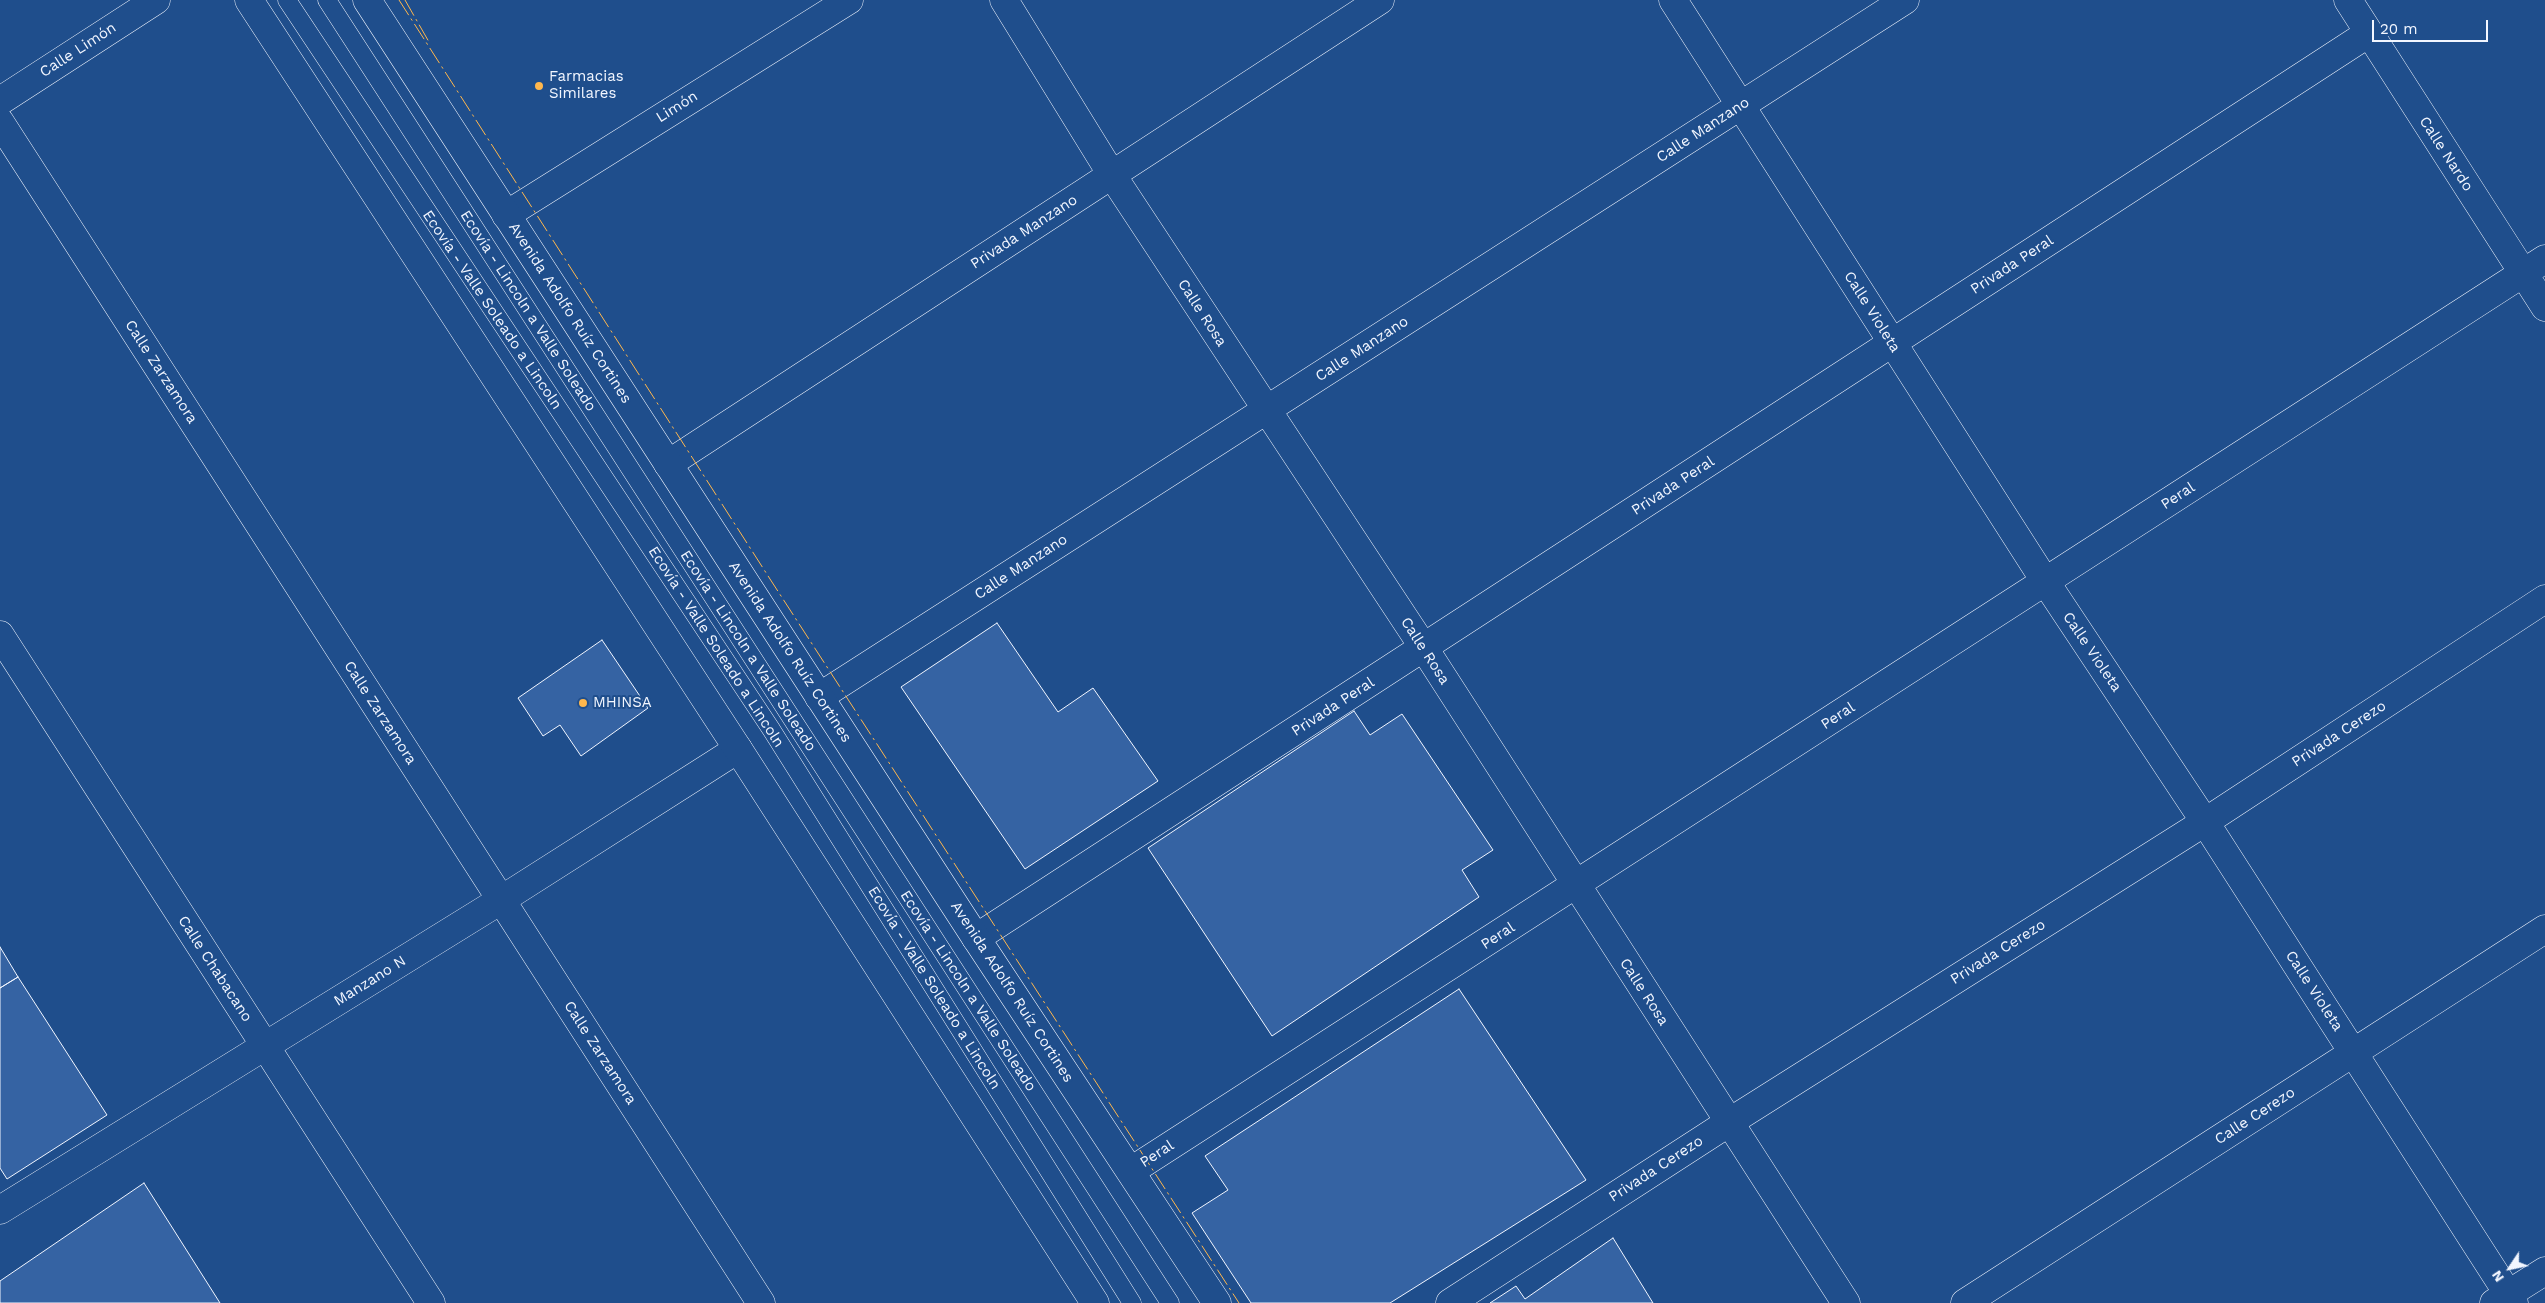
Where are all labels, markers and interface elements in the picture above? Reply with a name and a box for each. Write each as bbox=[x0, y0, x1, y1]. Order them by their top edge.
scale bar bbox=[2375, 10, 2491, 42]
street label: Calle Limón bbox=[37, 19, 119, 81]
text: 20 m bbox=[2380, 20, 2418, 38]
place label: Farmacias Similares bbox=[549, 68, 624, 103]
marker: Farmacias Similares bbox=[533, 80, 545, 92]
street label: Limón bbox=[653, 87, 701, 127]
street label: Calle Manzano bbox=[1653, 93, 1753, 167]
street label: Calle Nardo bbox=[2415, 113, 2477, 195]
street label: Privada Manzano bbox=[967, 191, 1081, 273]
street label: Ecovía - Valle Soleado a Lincoln bbox=[419, 207, 565, 413]
street label: Ecovía - Lincoln a Valle Soleado bbox=[456, 207, 600, 415]
street label: Avenida Adolfo Ruíz Cortines bbox=[505, 219, 635, 407]
street label: Privada Peral bbox=[1967, 232, 2057, 298]
street label: Calle Violeta bbox=[1840, 268, 1904, 356]
street label: Calle Rosa bbox=[1174, 276, 1230, 350]
street label: Calle Manzano bbox=[1312, 312, 1412, 386]
street label: Calle Zarzamora bbox=[121, 317, 201, 427]
street label: Privada Peral bbox=[1628, 453, 1718, 519]
street label: Peral bbox=[2158, 478, 2198, 514]
street label: Calle Manzano bbox=[971, 530, 1071, 604]
street label: Ecovía - Valle Soleado a Lincoln bbox=[644, 543, 788, 751]
street label: Ecovía - Lincoln a Valle Soleado bbox=[676, 547, 820, 755]
street label: Avenida Adolfo Ruíz Cortines bbox=[725, 558, 855, 746]
street label: Calle Violeta bbox=[2059, 609, 2125, 695]
street label: Calle Rosa bbox=[1397, 614, 1453, 688]
street label: Calle Zarzamora bbox=[340, 658, 420, 768]
street label: Privada Peral bbox=[1288, 674, 1378, 740]
place label: MHINSA bbox=[593, 694, 652, 712]
marker: MHINSA bbox=[577, 697, 589, 709]
street label: Privada Cerezo bbox=[2289, 697, 2389, 771]
street label: Peral bbox=[1818, 698, 1858, 734]
street label: Ecovía - Valle Soleado a Lincoln bbox=[864, 883, 1004, 1093]
street label: Ecovía - Lincoln a Valle Soleado bbox=[896, 887, 1040, 1095]
street label: Avenida Adolfo Ruíz Cortines bbox=[947, 898, 1077, 1086]
street label: Calle Chabacano bbox=[174, 913, 256, 1025]
street label: Privada Cerezo bbox=[1947, 916, 2049, 988]
street label: Peral bbox=[1478, 918, 1518, 954]
street label: Calle Violeta bbox=[2281, 947, 2347, 1035]
street label: Manzano N bbox=[331, 952, 409, 1010]
street label: Calle Rosa bbox=[1616, 955, 1672, 1029]
street label: Calle Zarzamora bbox=[560, 998, 640, 1108]
street label: Calle Cerezo bbox=[2211, 1083, 2299, 1149]
street label: Privada Cerezo bbox=[1606, 1132, 1706, 1206]
street label: Peral bbox=[1137, 1136, 1177, 1172]
north arrow bbox=[2485, 1243, 2535, 1293]
text: N bbox=[2488, 1268, 2507, 1285]

